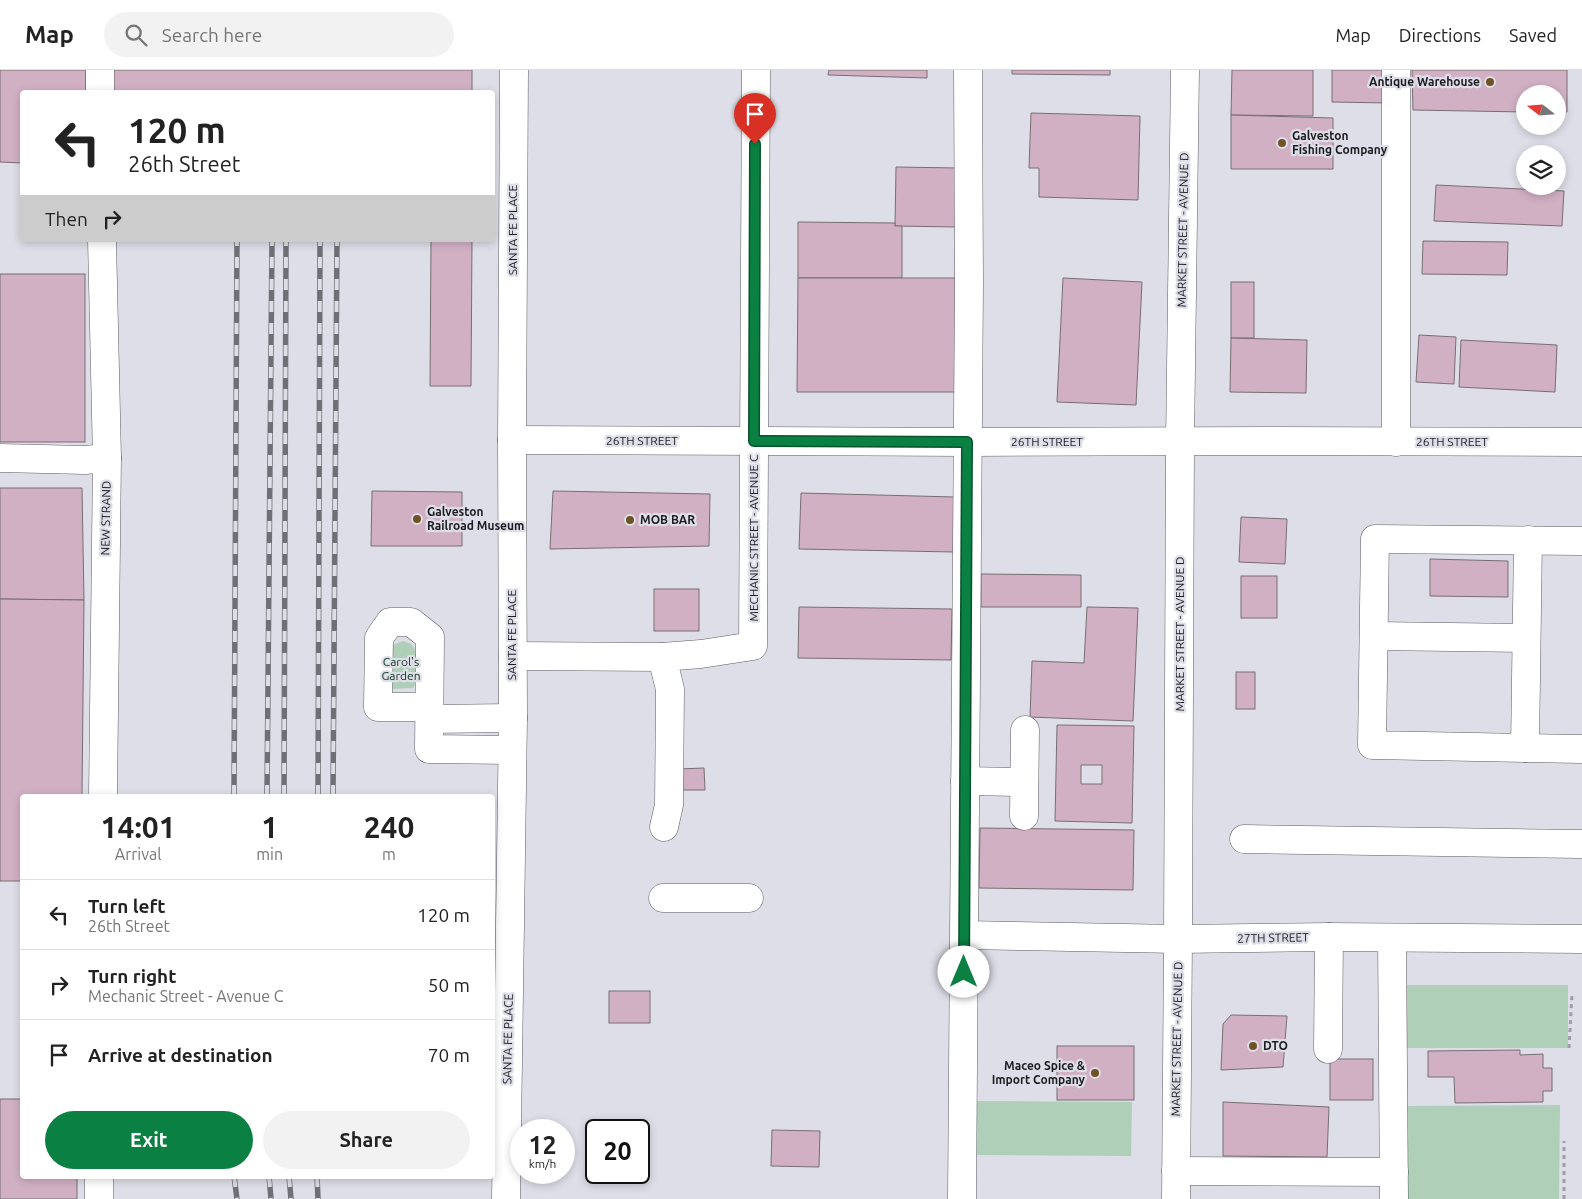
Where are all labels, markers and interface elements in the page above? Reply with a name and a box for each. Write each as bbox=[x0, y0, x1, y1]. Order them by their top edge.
search box bbox=[104, 12, 454, 57]
text: Map bbox=[25, 21, 74, 48]
icon: search bbox=[122, 21, 150, 49]
text: Search here bbox=[162, 24, 262, 46]
text: Map bbox=[1335, 25, 1371, 45]
text: Directions bbox=[1399, 25, 1481, 45]
text: Saved bbox=[1509, 25, 1557, 45]
place label: Antique Warehouse bbox=[1369, 75, 1480, 88]
marker: Antique Warehouse bbox=[1484, 76, 1496, 88]
north arrow bbox=[1516, 85, 1566, 135]
map controls bbox=[1516, 85, 1566, 195]
pin bbox=[734, 93, 776, 144]
icon: arrive bbox=[741, 100, 769, 128]
icon: left bbox=[45, 110, 110, 175]
text: 120 m bbox=[128, 110, 226, 150]
place label: Galveston Fishing Company bbox=[1292, 129, 1388, 156]
marker: Galveston Fishing Company bbox=[1276, 137, 1288, 149]
button: layers bbox=[1516, 145, 1566, 195]
text: 26th Street bbox=[128, 151, 241, 176]
street label: MARKET STREET - AVENUE D bbox=[1175, 152, 1190, 308]
street label: SANTA FE PLACE bbox=[506, 185, 519, 275]
icon: right bbox=[98, 205, 126, 233]
text: Then bbox=[45, 208, 88, 230]
street label: 26TH STREET bbox=[606, 434, 678, 447]
street label: 26TH STREET bbox=[1011, 435, 1083, 448]
street label: 26TH STREET bbox=[1416, 435, 1488, 448]
street label: MECHANIC STREET - AVENUE C bbox=[747, 454, 760, 621]
street label: NEW STRAND bbox=[98, 481, 113, 555]
place label: Galveston Railroad Museum bbox=[427, 505, 524, 532]
marker: Galveston Railroad Museum bbox=[411, 513, 423, 525]
place label: MOB BAR bbox=[640, 513, 695, 526]
marker: MOB BAR bbox=[624, 514, 636, 526]
street label: MARKET STREET - AVENUE D bbox=[1173, 557, 1186, 711]
street label: SANTA FE PLACE bbox=[505, 590, 518, 680]
park label: Carol's Garden bbox=[381, 655, 421, 682]
text: 14:01 bbox=[101, 810, 176, 844]
text: 1 bbox=[261, 810, 278, 844]
text: 240 bbox=[364, 810, 414, 844]
text: Arrival bbox=[115, 845, 161, 863]
text: min bbox=[256, 845, 283, 863]
text: m bbox=[382, 845, 396, 863]
text: Turn left bbox=[88, 895, 166, 917]
icon: left bbox=[45, 901, 73, 929]
text: 120 m bbox=[417, 904, 470, 926]
text: 26th Street bbox=[88, 917, 170, 935]
street label: 27TH STREET bbox=[1237, 930, 1309, 945]
position arrow bbox=[937, 945, 989, 997]
street label: MARKET STREET - AVENUE D bbox=[1169, 961, 1184, 1117]
text: Turn right bbox=[88, 965, 176, 987]
icon: right bbox=[45, 971, 73, 999]
text: 50 m bbox=[428, 974, 470, 996]
text: Mechanic Street - Avenue C bbox=[88, 987, 284, 1005]
street label: SANTA FE PLACE bbox=[500, 993, 515, 1084]
place label: DTO bbox=[1263, 1039, 1288, 1052]
marker: DTO bbox=[1247, 1040, 1259, 1052]
icon: arrive bbox=[45, 1041, 73, 1069]
text: Arrive at destination bbox=[88, 1044, 273, 1066]
text: 70 m bbox=[428, 1044, 470, 1066]
place label: Maceo Spice & Import Company bbox=[992, 1059, 1086, 1086]
marker: Maceo Spice & Import Company bbox=[1089, 1067, 1101, 1079]
button: Exit bbox=[45, 1111, 253, 1169]
button: Share bbox=[263, 1111, 470, 1169]
speed limit sign: 20 bbox=[585, 1119, 650, 1184]
text: 12 bbox=[528, 1131, 557, 1159]
text: km/h bbox=[529, 1157, 556, 1170]

